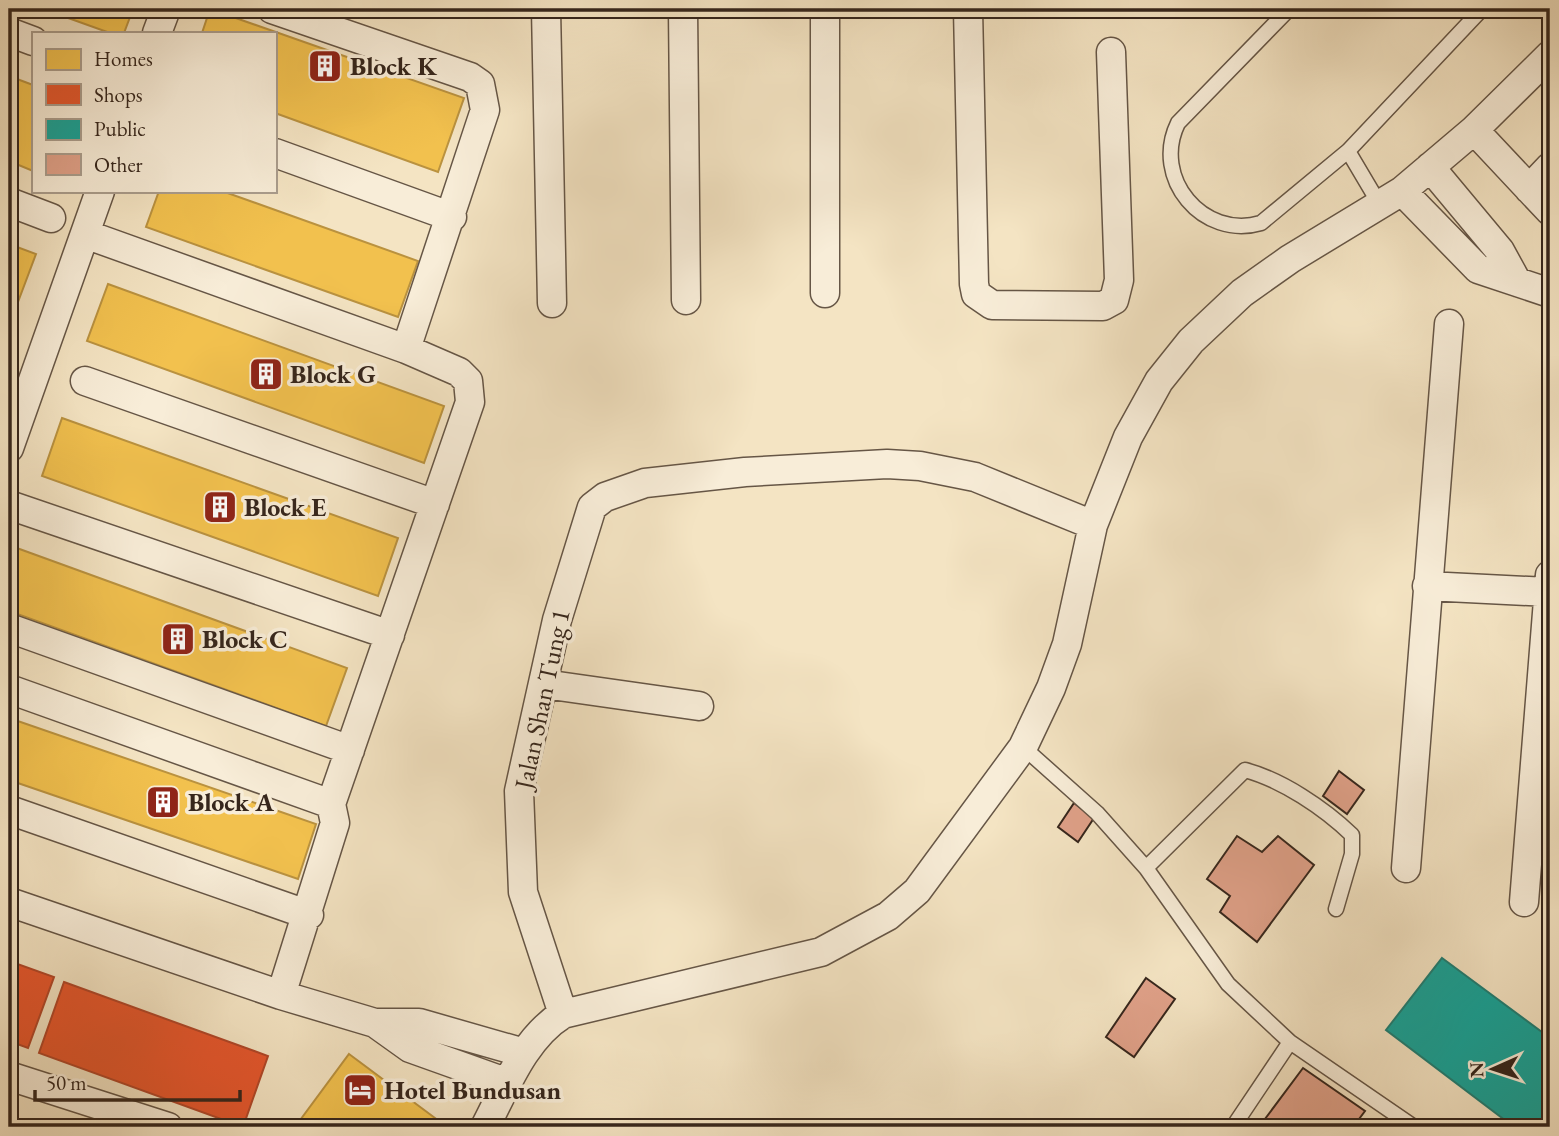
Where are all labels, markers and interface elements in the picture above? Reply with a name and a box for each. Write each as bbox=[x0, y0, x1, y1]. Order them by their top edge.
legend bbox=[32, 32, 276, 192]
text: Homes bbox=[94, 45, 153, 72]
building icon: Block K bbox=[306, 47, 344, 85]
place label: Block K bbox=[350, 49, 438, 83]
text: Shops bbox=[94, 81, 143, 108]
text: Public bbox=[94, 115, 146, 142]
text: Other bbox=[94, 151, 143, 178]
building icon: Block G bbox=[247, 355, 285, 393]
place label: Block G bbox=[290, 357, 376, 391]
building icon: Block E bbox=[201, 488, 239, 526]
place label: Block E bbox=[244, 490, 326, 524]
street label: Jalan Shan Tung 1 bbox=[506, 606, 578, 794]
building icon: Block C bbox=[159, 620, 197, 658]
place label: Block C bbox=[202, 622, 288, 656]
building icon: Block A bbox=[144, 783, 182, 821]
place label: Block A bbox=[188, 785, 274, 819]
north arrow bbox=[1458, 1034, 1528, 1104]
scale bar bbox=[35, 1059, 240, 1103]
text: N bbox=[1464, 1061, 1489, 1078]
text: 50 m bbox=[46, 1069, 87, 1096]
hotel icon: Hotel Bundusan bbox=[341, 1071, 379, 1109]
place label: Hotel Bundusan bbox=[384, 1073, 561, 1107]

